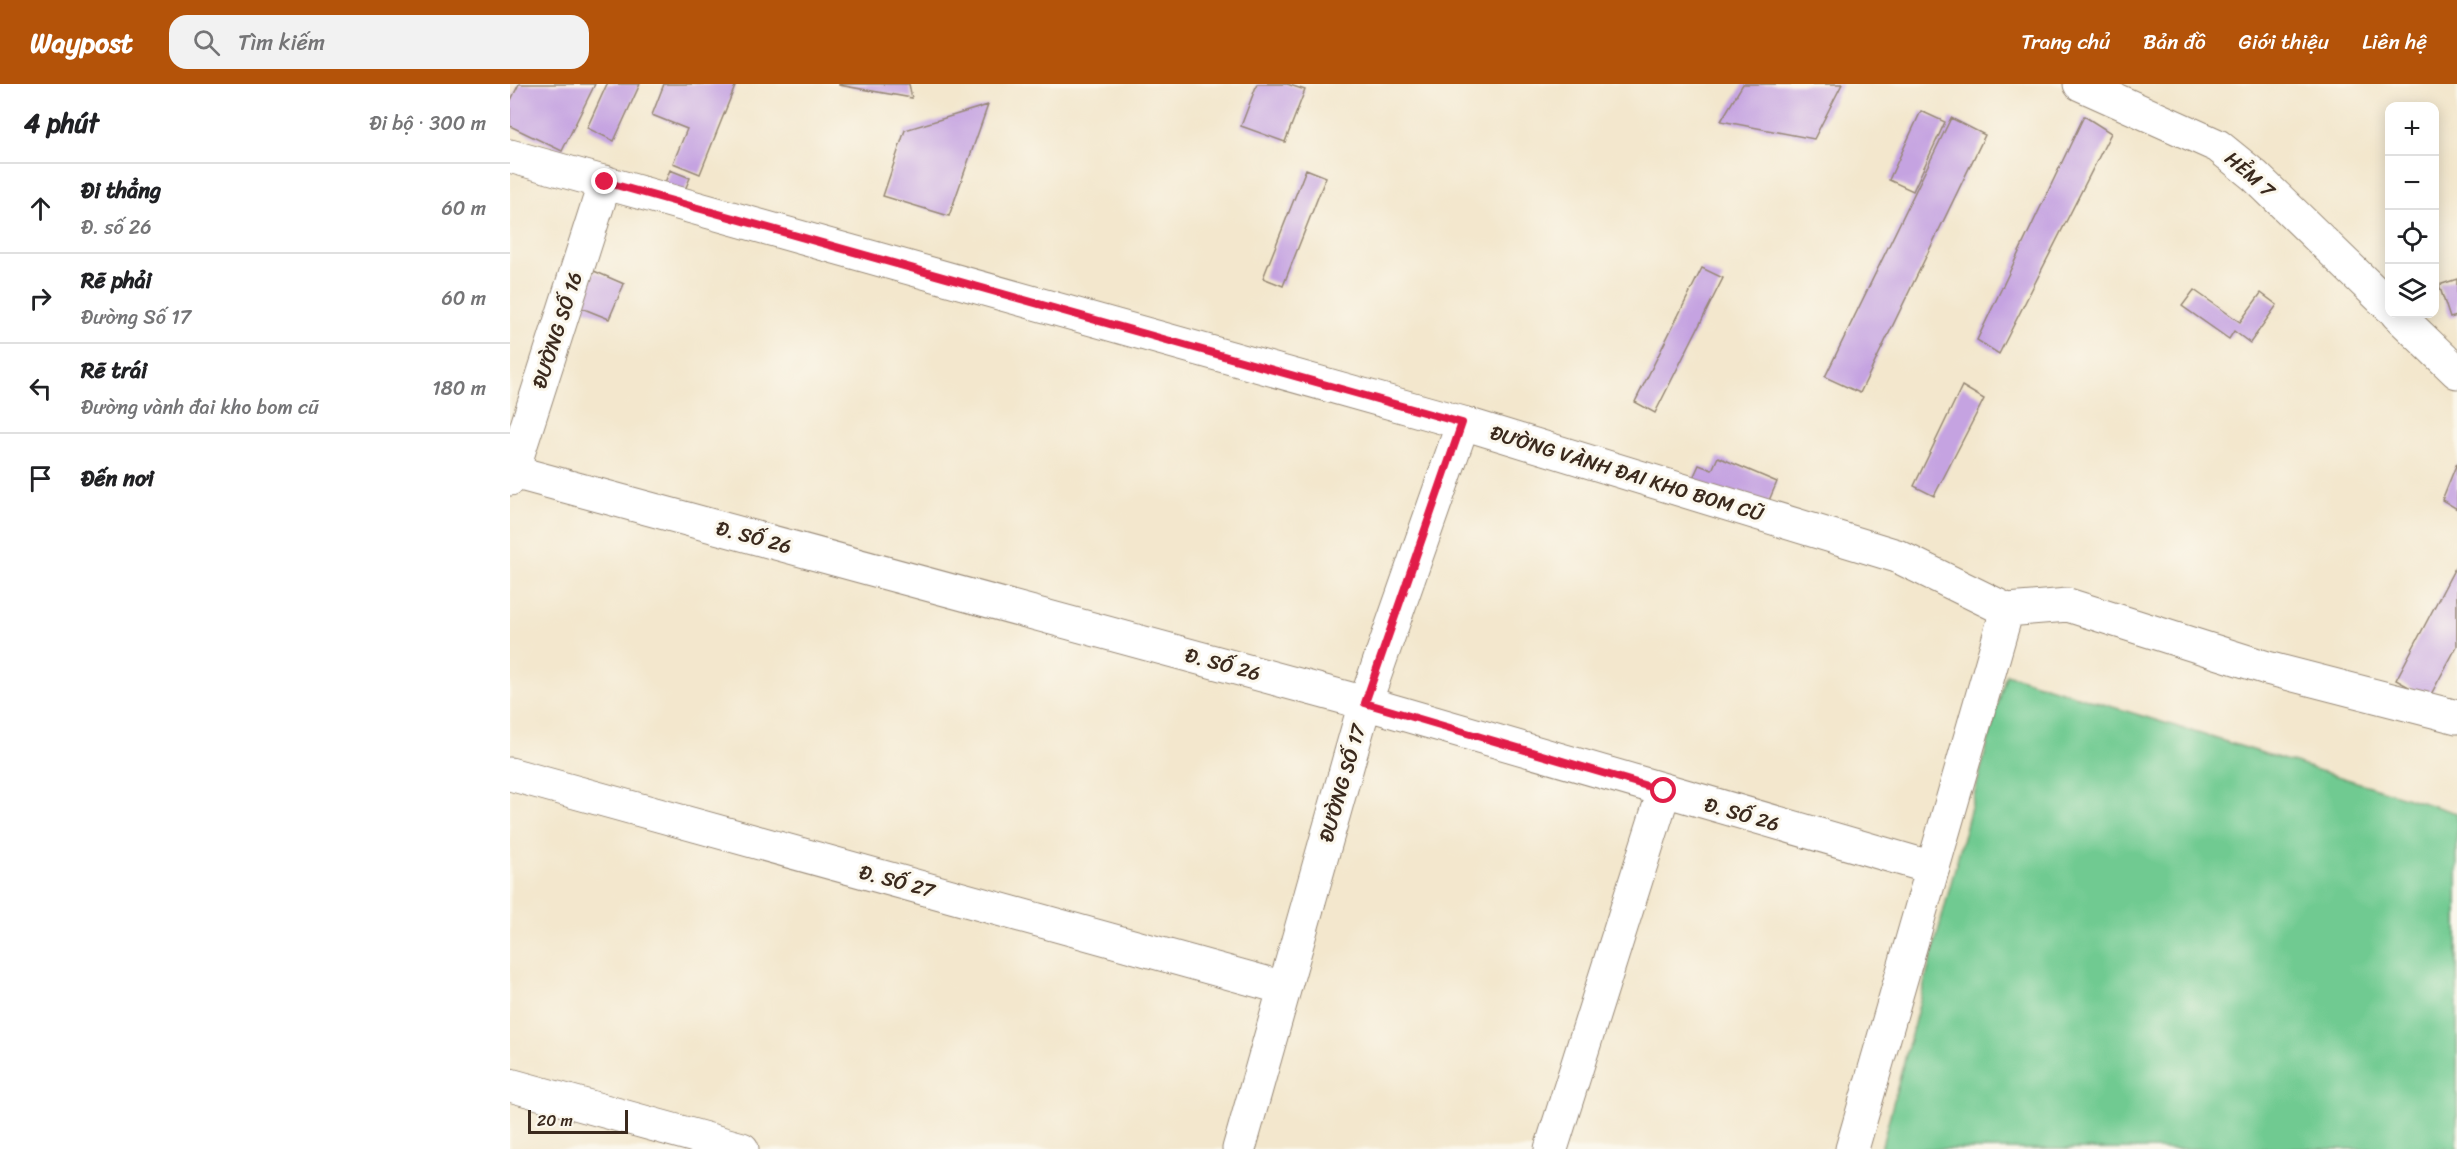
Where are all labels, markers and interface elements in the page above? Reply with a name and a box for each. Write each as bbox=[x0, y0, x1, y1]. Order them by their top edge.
search box bbox=[169, 15, 589, 69]
text: Waypost bbox=[30, 18, 133, 67]
text: Tìm kiếm bbox=[238, 23, 325, 62]
text: Trang chủ bbox=[2021, 23, 2110, 61]
text: Bản đồ bbox=[2143, 23, 2206, 61]
text: Giới thiệu bbox=[2239, 23, 2329, 61]
text: Liên hệ bbox=[2362, 23, 2427, 61]
icon: search bbox=[190, 26, 223, 59]
text: 4 phút bbox=[24, 100, 99, 146]
map controls bbox=[2385, 102, 2439, 318]
button: + bbox=[2385, 102, 2439, 156]
text: Đi bộ · 300 m bbox=[370, 106, 486, 141]
street label: HẺM 7 bbox=[2216, 142, 2284, 208]
button: − bbox=[2385, 156, 2439, 210]
route end bbox=[591, 168, 617, 194]
text: Đi thẳng bbox=[81, 171, 161, 210]
text: 60 m bbox=[441, 191, 486, 226]
icon: ahead bbox=[24, 192, 57, 225]
text: Đ. số 26 bbox=[81, 210, 152, 245]
button: locate bbox=[2385, 210, 2439, 264]
text: Rẽ phải bbox=[81, 261, 152, 300]
button: layers bbox=[2385, 264, 2439, 318]
street label: ĐƯỜNG SỐ 16 bbox=[522, 267, 593, 393]
text: 60 m bbox=[441, 281, 486, 316]
icon: right bbox=[24, 282, 57, 315]
text: Đường Số 17 bbox=[81, 300, 191, 335]
text: Rẽ trái bbox=[81, 351, 147, 390]
text: 180 m bbox=[432, 371, 486, 406]
icon: left bbox=[24, 372, 57, 405]
text: Đường vành đai kho bom cũ bbox=[81, 390, 319, 425]
street label: ĐƯỜNG VÀNH ĐAI KHO BOM CŨ bbox=[1486, 415, 1769, 532]
text: Đến nơi bbox=[81, 459, 154, 498]
icon: arrive bbox=[24, 462, 57, 495]
street label: Đ. SỐ 26 bbox=[712, 511, 796, 564]
street label: Đ. SỐ 26 bbox=[1181, 638, 1265, 691]
street label: ĐƯỜNG SỐ 17 bbox=[1309, 719, 1376, 846]
route start bbox=[1650, 777, 1676, 803]
street label: Đ. SỐ 26 bbox=[1700, 787, 1784, 842]
street label: Đ. SỐ 27 bbox=[855, 855, 940, 909]
text: 20 m bbox=[537, 1106, 573, 1135]
scale bar bbox=[528, 1107, 628, 1134]

